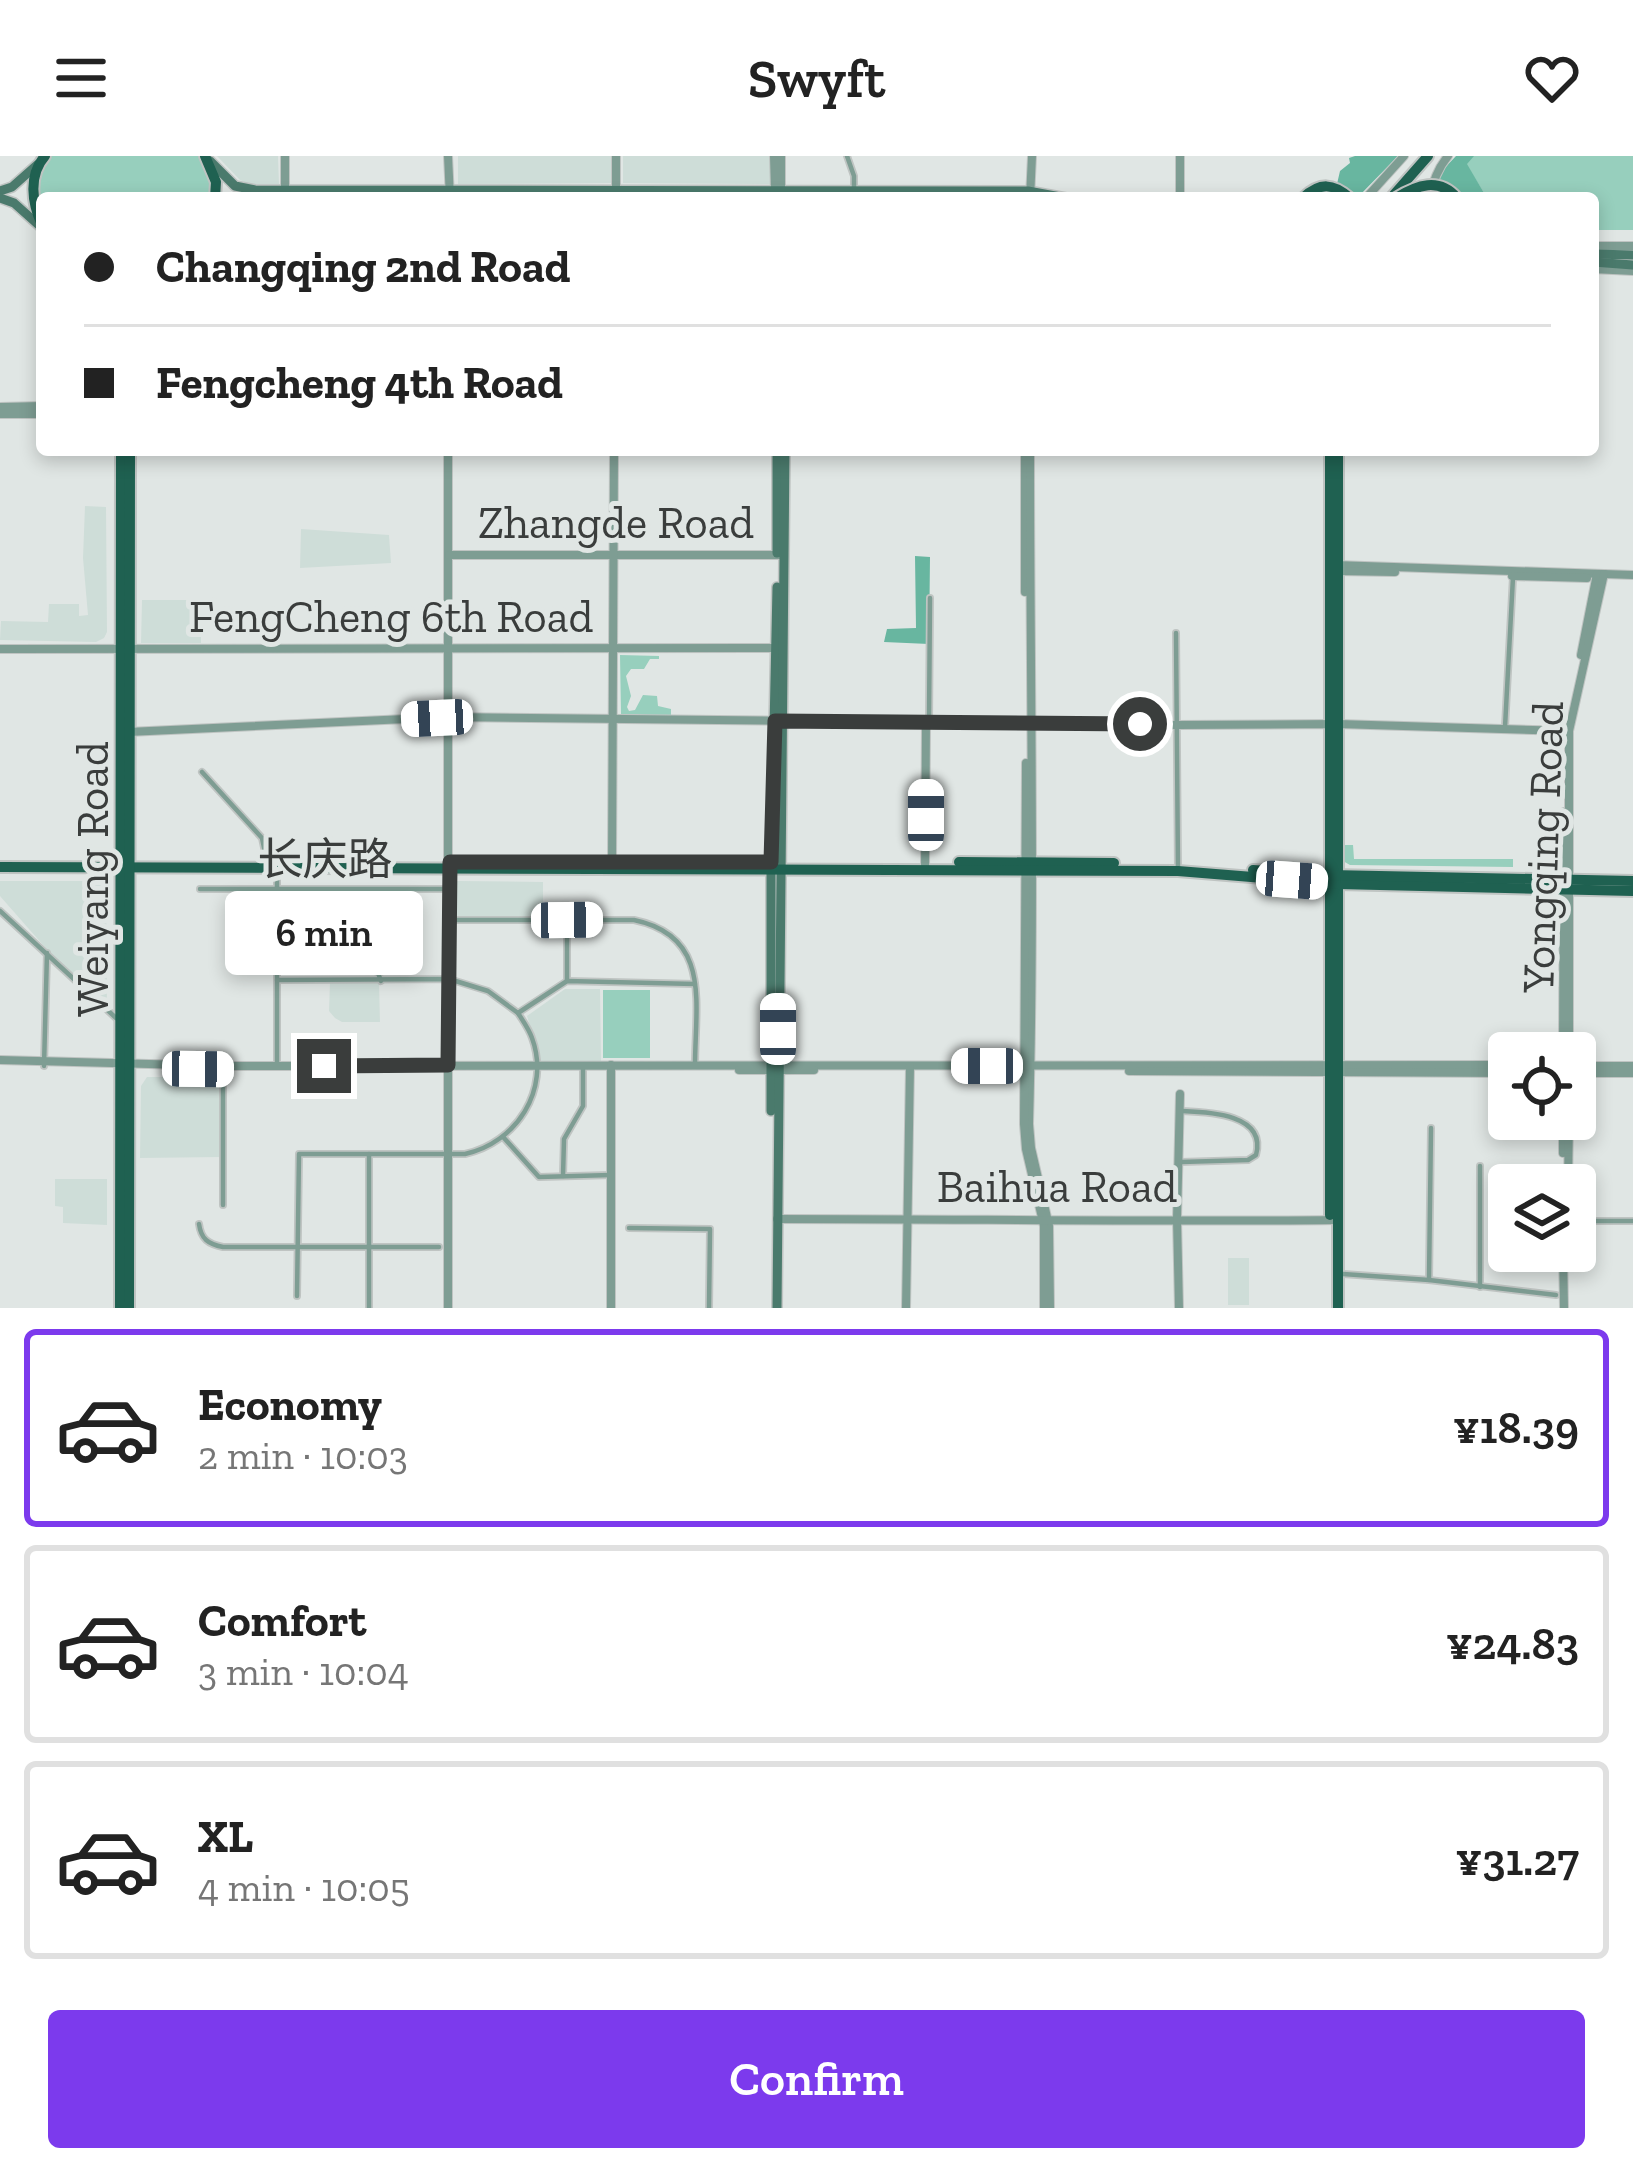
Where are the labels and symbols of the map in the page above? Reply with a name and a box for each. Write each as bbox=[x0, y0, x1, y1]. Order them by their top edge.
street label: Zhangde Road bbox=[478, 496, 754, 550]
street label: FengCheng 6th Road bbox=[189, 590, 593, 644]
route start bbox=[1113, 697, 1167, 751]
car bbox=[400, 698, 474, 738]
street label: Yongqing Road bbox=[1511, 700, 1575, 995]
street label: Weiyang Road bbox=[66, 741, 120, 1017]
car bbox=[908, 779, 944, 851]
street label: 长庆路 bbox=[257, 833, 393, 887]
car bbox=[1255, 860, 1329, 900]
callout: 6 min bbox=[225, 892, 423, 976]
car bbox=[531, 901, 603, 939]
car bbox=[760, 993, 796, 1065]
route end bbox=[297, 1039, 351, 1093]
car bbox=[951, 1048, 1023, 1084]
car bbox=[162, 1050, 234, 1088]
street label: Baihua Road bbox=[937, 1160, 1178, 1214]

